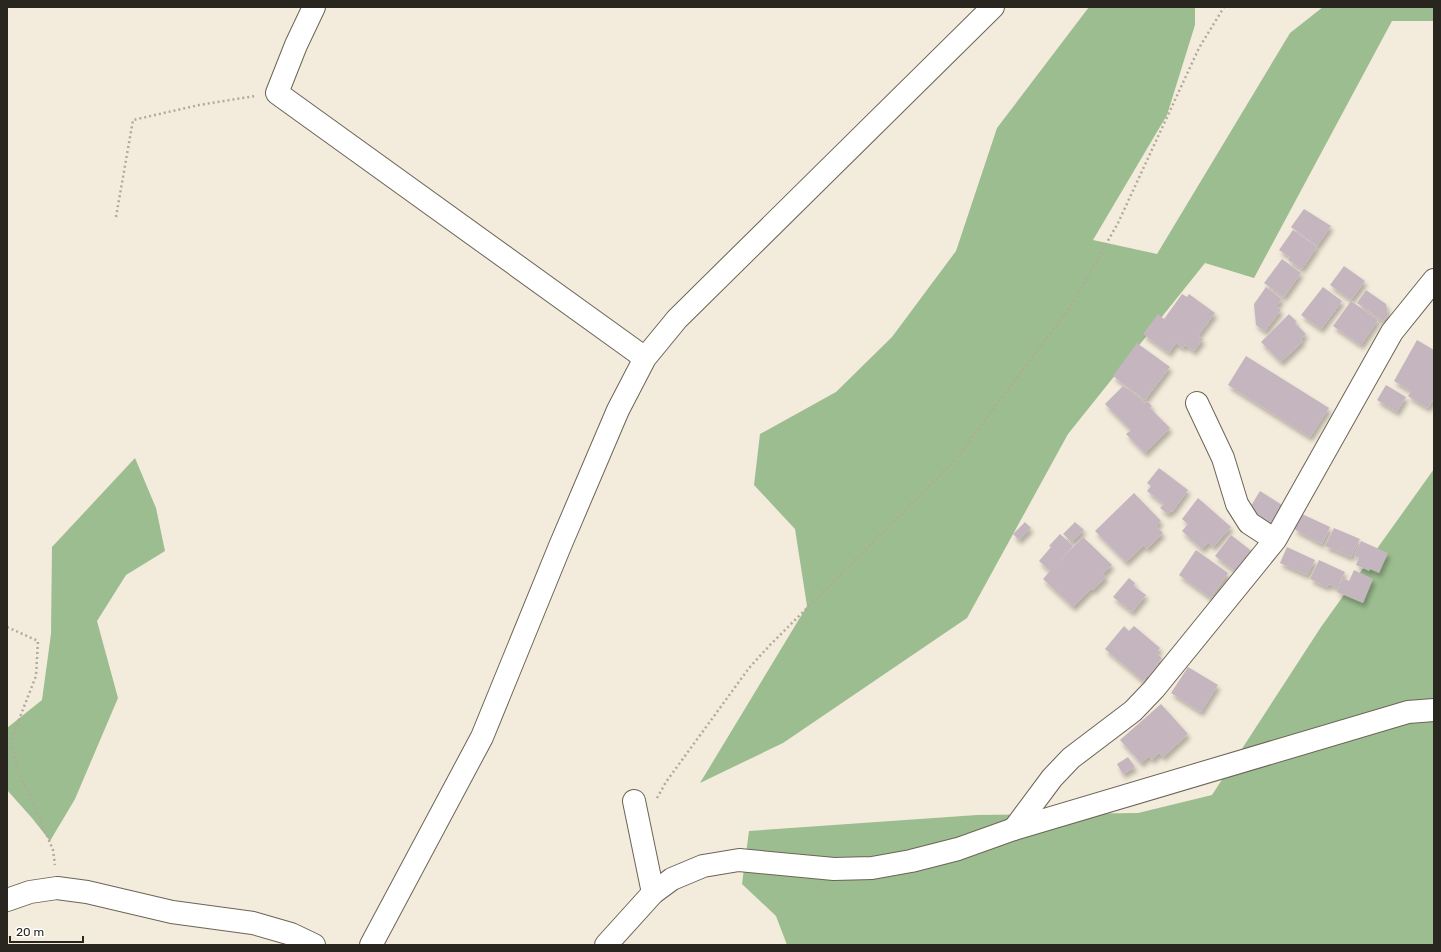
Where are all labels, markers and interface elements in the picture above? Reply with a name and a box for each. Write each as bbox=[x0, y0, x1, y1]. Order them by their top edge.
scale bar bbox=[10, 918, 83, 944]
text: 20 m bbox=[16, 925, 44, 939]

